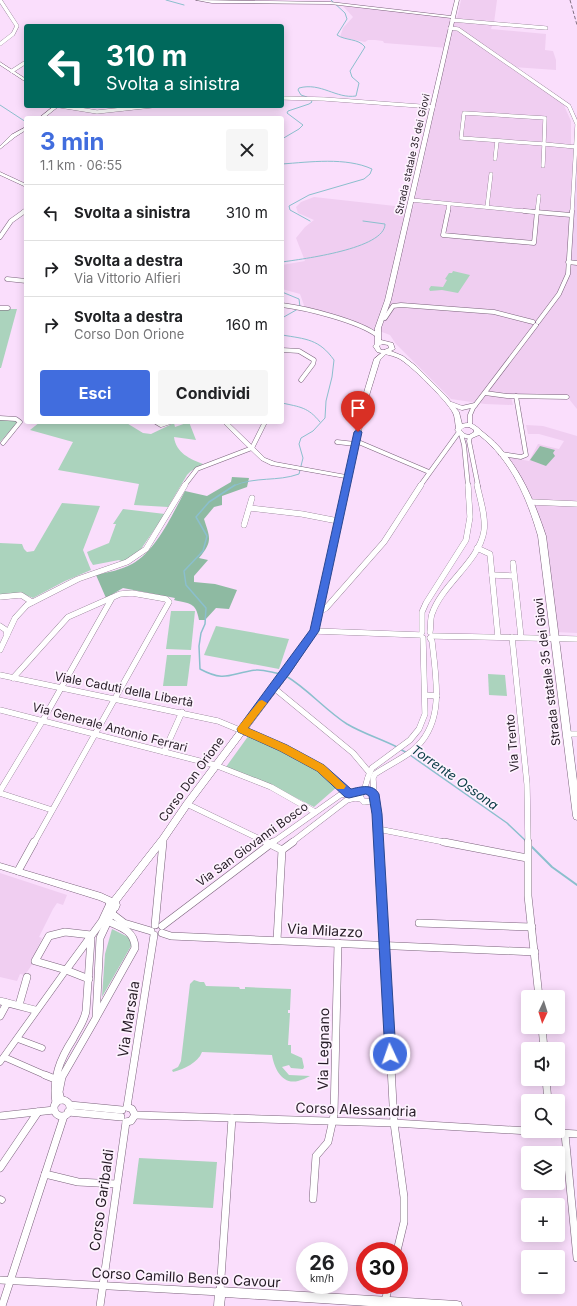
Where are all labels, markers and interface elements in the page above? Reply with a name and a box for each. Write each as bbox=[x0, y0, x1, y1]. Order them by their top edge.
text: 310 m bbox=[106, 39, 187, 73]
icon: left bbox=[40, 40, 92, 92]
text: Svolta a sinistra bbox=[106, 73, 240, 94]
street label: Strada statale 35 dei Giovi bbox=[392, 92, 432, 216]
text: 3 min bbox=[40, 127, 105, 156]
button: close bbox=[226, 129, 268, 171]
text: 1.1 km · 06:55 bbox=[40, 157, 122, 173]
icon: left bbox=[40, 202, 62, 224]
text: Svolta a sinistra bbox=[74, 203, 191, 222]
text: 310 m bbox=[226, 203, 268, 222]
text: Svolta a destra bbox=[74, 251, 183, 270]
icon: right bbox=[40, 258, 62, 280]
text: 30 m bbox=[232, 259, 268, 278]
text: Via Vittorio Alfieri bbox=[74, 270, 181, 286]
text: Svolta a destra bbox=[74, 307, 183, 326]
icon: right bbox=[40, 314, 62, 336]
text: 160 m bbox=[226, 315, 268, 334]
text: Corso Don Orione bbox=[74, 326, 184, 342]
button: Esci bbox=[40, 370, 150, 416]
button: Condividi bbox=[158, 370, 268, 416]
pin bbox=[341, 391, 375, 432]
icon: arrive bbox=[347, 397, 369, 419]
street label: Strada statale 35 dei Giovi bbox=[530, 597, 563, 747]
street label: Viale Caduti della Libertà bbox=[53, 668, 195, 710]
street label: Via Generale Antonio Ferrari bbox=[31, 699, 189, 755]
street label: Via Trento bbox=[502, 714, 522, 772]
street label: Corso Don Orione bbox=[155, 733, 227, 825]
water label: Torrente Ossona bbox=[408, 741, 502, 813]
street label: Via San Giovanni Bosco bbox=[193, 798, 311, 890]
street label: Via Milazzo bbox=[287, 920, 363, 940]
street label: Via Marsala bbox=[114, 980, 142, 1058]
north arrow bbox=[521, 990, 565, 1034]
map controls bbox=[521, 990, 565, 1294]
street label: Via Legnano bbox=[314, 1008, 332, 1090]
position arrow bbox=[369, 1033, 411, 1075]
button: sound bbox=[521, 1042, 565, 1086]
button: search bbox=[521, 1094, 565, 1138]
street label: Corso Alessandria bbox=[295, 1098, 417, 1120]
button: layers bbox=[521, 1146, 565, 1190]
street label: Corso Garibaldi bbox=[85, 1148, 117, 1252]
button: + bbox=[521, 1198, 565, 1242]
speed limit sign: 30 bbox=[356, 1242, 408, 1294]
button: − bbox=[521, 1250, 565, 1294]
text: 26 bbox=[309, 1251, 335, 1275]
street label: Corso Camillo Benso Cavour bbox=[91, 1264, 281, 1290]
text: km/h bbox=[310, 1272, 334, 1284]

